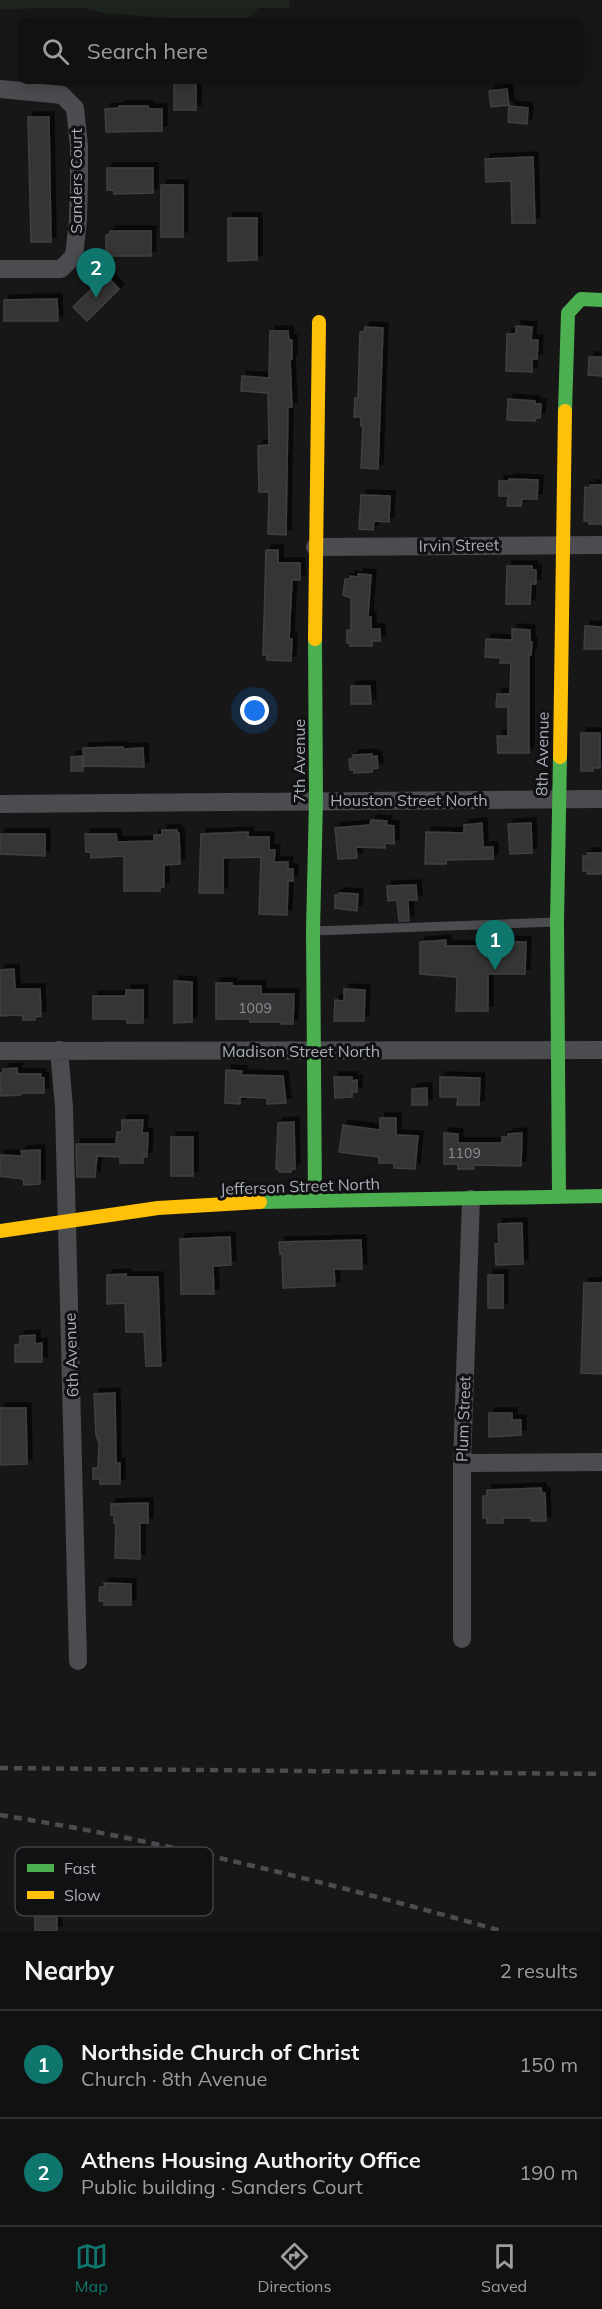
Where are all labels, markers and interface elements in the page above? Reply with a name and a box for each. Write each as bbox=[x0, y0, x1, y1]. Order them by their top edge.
search box bbox=[18, 18, 584, 84]
icon: search bbox=[39, 35, 72, 68]
text: Search here bbox=[87, 37, 208, 65]
street label: Sanders Court bbox=[66, 128, 86, 234]
pin: 2 bbox=[76, 248, 116, 298]
street label: Irvin Street bbox=[419, 534, 500, 556]
your location bbox=[240, 696, 269, 725]
street label: 8th Avenue bbox=[531, 712, 553, 796]
street label: 7th Avenue bbox=[289, 719, 309, 803]
street label: Houston Street North bbox=[330, 790, 488, 810]
pin: 1 bbox=[476, 920, 514, 970]
house number: 1009 bbox=[238, 999, 272, 1017]
street label: Madison Street North bbox=[222, 1041, 380, 1061]
house number: 1109 bbox=[447, 1144, 481, 1162]
street label: Jefferson Street North bbox=[220, 1173, 380, 1199]
street label: 6th Avenue bbox=[60, 1312, 82, 1398]
street label: Plum Street bbox=[452, 1375, 475, 1462]
legend bbox=[15, 1847, 213, 1916]
text: Fast bbox=[64, 1858, 96, 1878]
text: Slow bbox=[64, 1885, 101, 1905]
text: Nearby bbox=[24, 1954, 114, 1987]
text: 2 results bbox=[500, 1958, 578, 1983]
text: Northside Church of Christ bbox=[81, 2038, 359, 2066]
text: 1 bbox=[38, 2052, 50, 2077]
text: 150 m bbox=[519, 2052, 578, 2077]
text: Church · 8th Avenue bbox=[81, 2066, 267, 2091]
text: Athens Housing Authority Office bbox=[81, 2146, 421, 2174]
text: 2 bbox=[38, 2160, 50, 2185]
text: 190 m bbox=[519, 2160, 578, 2185]
text: Public building · Sanders Court bbox=[81, 2174, 363, 2199]
tab: Map bbox=[75, 2240, 108, 2296]
tab: Directions bbox=[257, 2240, 331, 2296]
tab: Saved bbox=[481, 2240, 527, 2296]

